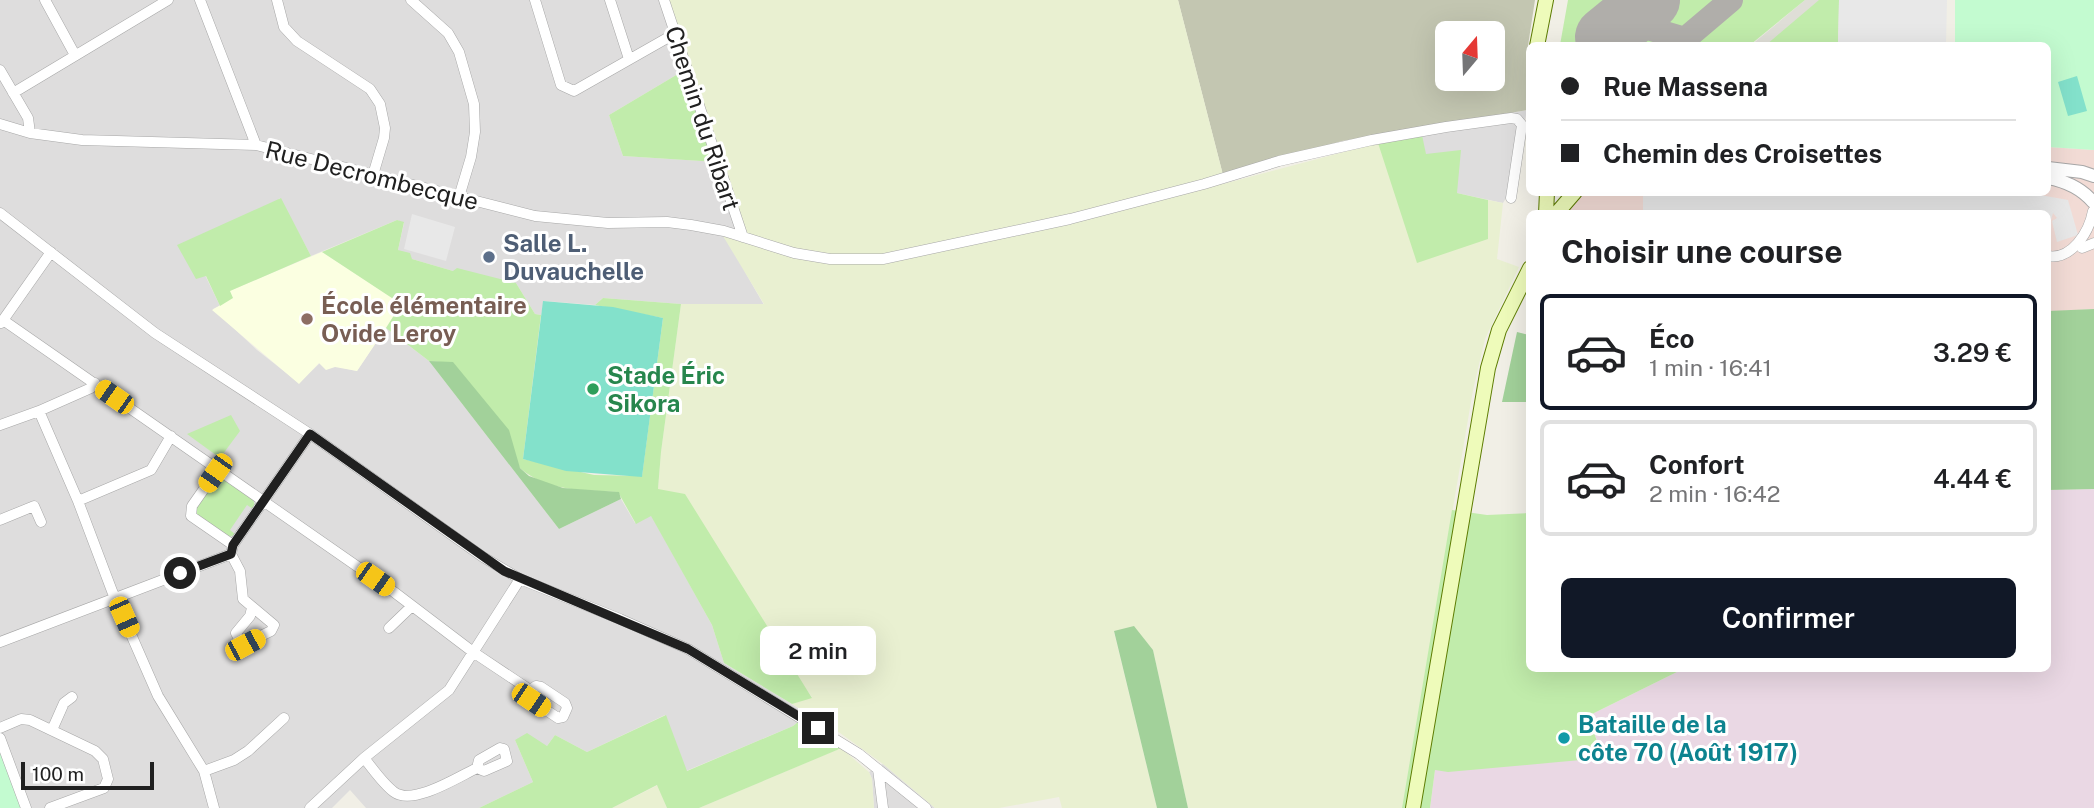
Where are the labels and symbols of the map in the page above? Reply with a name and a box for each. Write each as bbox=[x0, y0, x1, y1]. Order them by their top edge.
north arrow bbox=[1435, 21, 1505, 91]
street label: Chemin du Ribart bbox=[660, 22, 746, 214]
street label: Rue Decrombecque bbox=[263, 135, 481, 215]
place label: Salle L. Duvauchelle bbox=[503, 229, 644, 285]
marker: Salle L. Duvauchelle bbox=[481, 249, 497, 265]
place label: École élémentaire Ovide Leroy bbox=[321, 291, 527, 347]
marker: École élémentaire Ovide Leroy bbox=[299, 311, 315, 327]
place label: Stade Éric Sikora bbox=[607, 361, 725, 417]
car bbox=[91, 376, 138, 418]
marker: Stade Éric Sikora bbox=[585, 381, 601, 397]
car bbox=[195, 450, 236, 496]
route start bbox=[164, 557, 196, 589]
car bbox=[352, 558, 399, 600]
car bbox=[106, 594, 143, 640]
car bbox=[222, 626, 269, 664]
callout: 2 min bbox=[760, 626, 876, 676]
car bbox=[508, 680, 555, 720]
place label: Bataille de la côte 70 (Août 1917) bbox=[1578, 710, 1798, 766]
route end bbox=[802, 712, 834, 744]
marker: Bataille de la côte 70 (Août 1917) bbox=[1556, 730, 1572, 746]
scale bar bbox=[21, 759, 154, 791]

